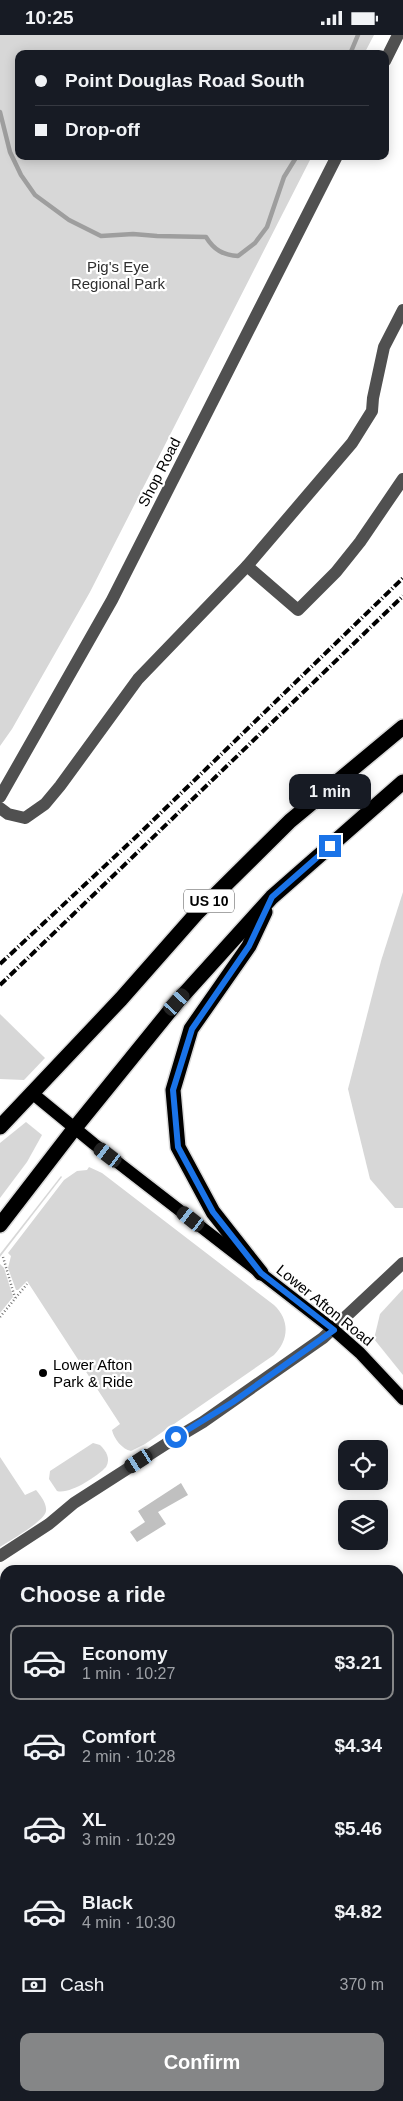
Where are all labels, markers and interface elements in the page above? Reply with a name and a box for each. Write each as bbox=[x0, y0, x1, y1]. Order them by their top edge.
text: 10:25 bbox=[25, 7, 74, 28]
text: Point Douglas Road South bbox=[65, 70, 305, 91]
text: Drop-off bbox=[65, 119, 140, 140]
park label: Pig's Eye Regional Park bbox=[71, 258, 166, 292]
street label: Shop Road bbox=[134, 435, 184, 509]
callout: 1 min bbox=[289, 773, 371, 809]
text: 1 min bbox=[309, 783, 351, 800]
route end bbox=[319, 835, 341, 857]
road number: US 10 bbox=[184, 889, 234, 913]
car bbox=[161, 986, 192, 1018]
car bbox=[91, 1140, 124, 1170]
car bbox=[174, 1204, 207, 1234]
street label: Lower Afton Road bbox=[273, 1261, 377, 1349]
place label: Lower Afton Park & Ride bbox=[53, 1356, 133, 1390]
marker: Lower Afton Park & Ride bbox=[37, 1367, 49, 1379]
route start bbox=[165, 1426, 187, 1448]
map controls bbox=[338, 1440, 388, 1550]
button: locate bbox=[338, 1440, 388, 1490]
car bbox=[122, 1447, 155, 1475]
button: layers bbox=[338, 1500, 388, 1550]
text: Choose a ride bbox=[20, 1582, 165, 1607]
icon: car bbox=[22, 1640, 67, 1685]
text: Economy bbox=[82, 1643, 168, 1664]
text: $3.21 bbox=[334, 1652, 382, 1673]
text: 1 min · 10:27 bbox=[82, 1665, 175, 1682]
icon: car bbox=[22, 1723, 67, 1768]
text: Comfort bbox=[82, 1726, 156, 1747]
text: $4.34 bbox=[334, 1735, 382, 1756]
text: 2 min · 10:28 bbox=[82, 1748, 175, 1765]
icon: car bbox=[22, 1806, 67, 1851]
text: XL bbox=[82, 1809, 106, 1830]
text: $5.46 bbox=[334, 1818, 382, 1839]
text: 3 min · 10:29 bbox=[82, 1831, 175, 1848]
icon: car bbox=[22, 1889, 67, 1934]
text: Black bbox=[82, 1892, 133, 1913]
text: $4.82 bbox=[334, 1901, 382, 1922]
text: 4 min · 10:30 bbox=[82, 1914, 175, 1931]
icon: cash bbox=[20, 1971, 48, 1999]
text: Cash bbox=[60, 1974, 104, 1995]
text: 370 m bbox=[340, 1976, 384, 1993]
button: Confirm bbox=[20, 2033, 384, 2091]

